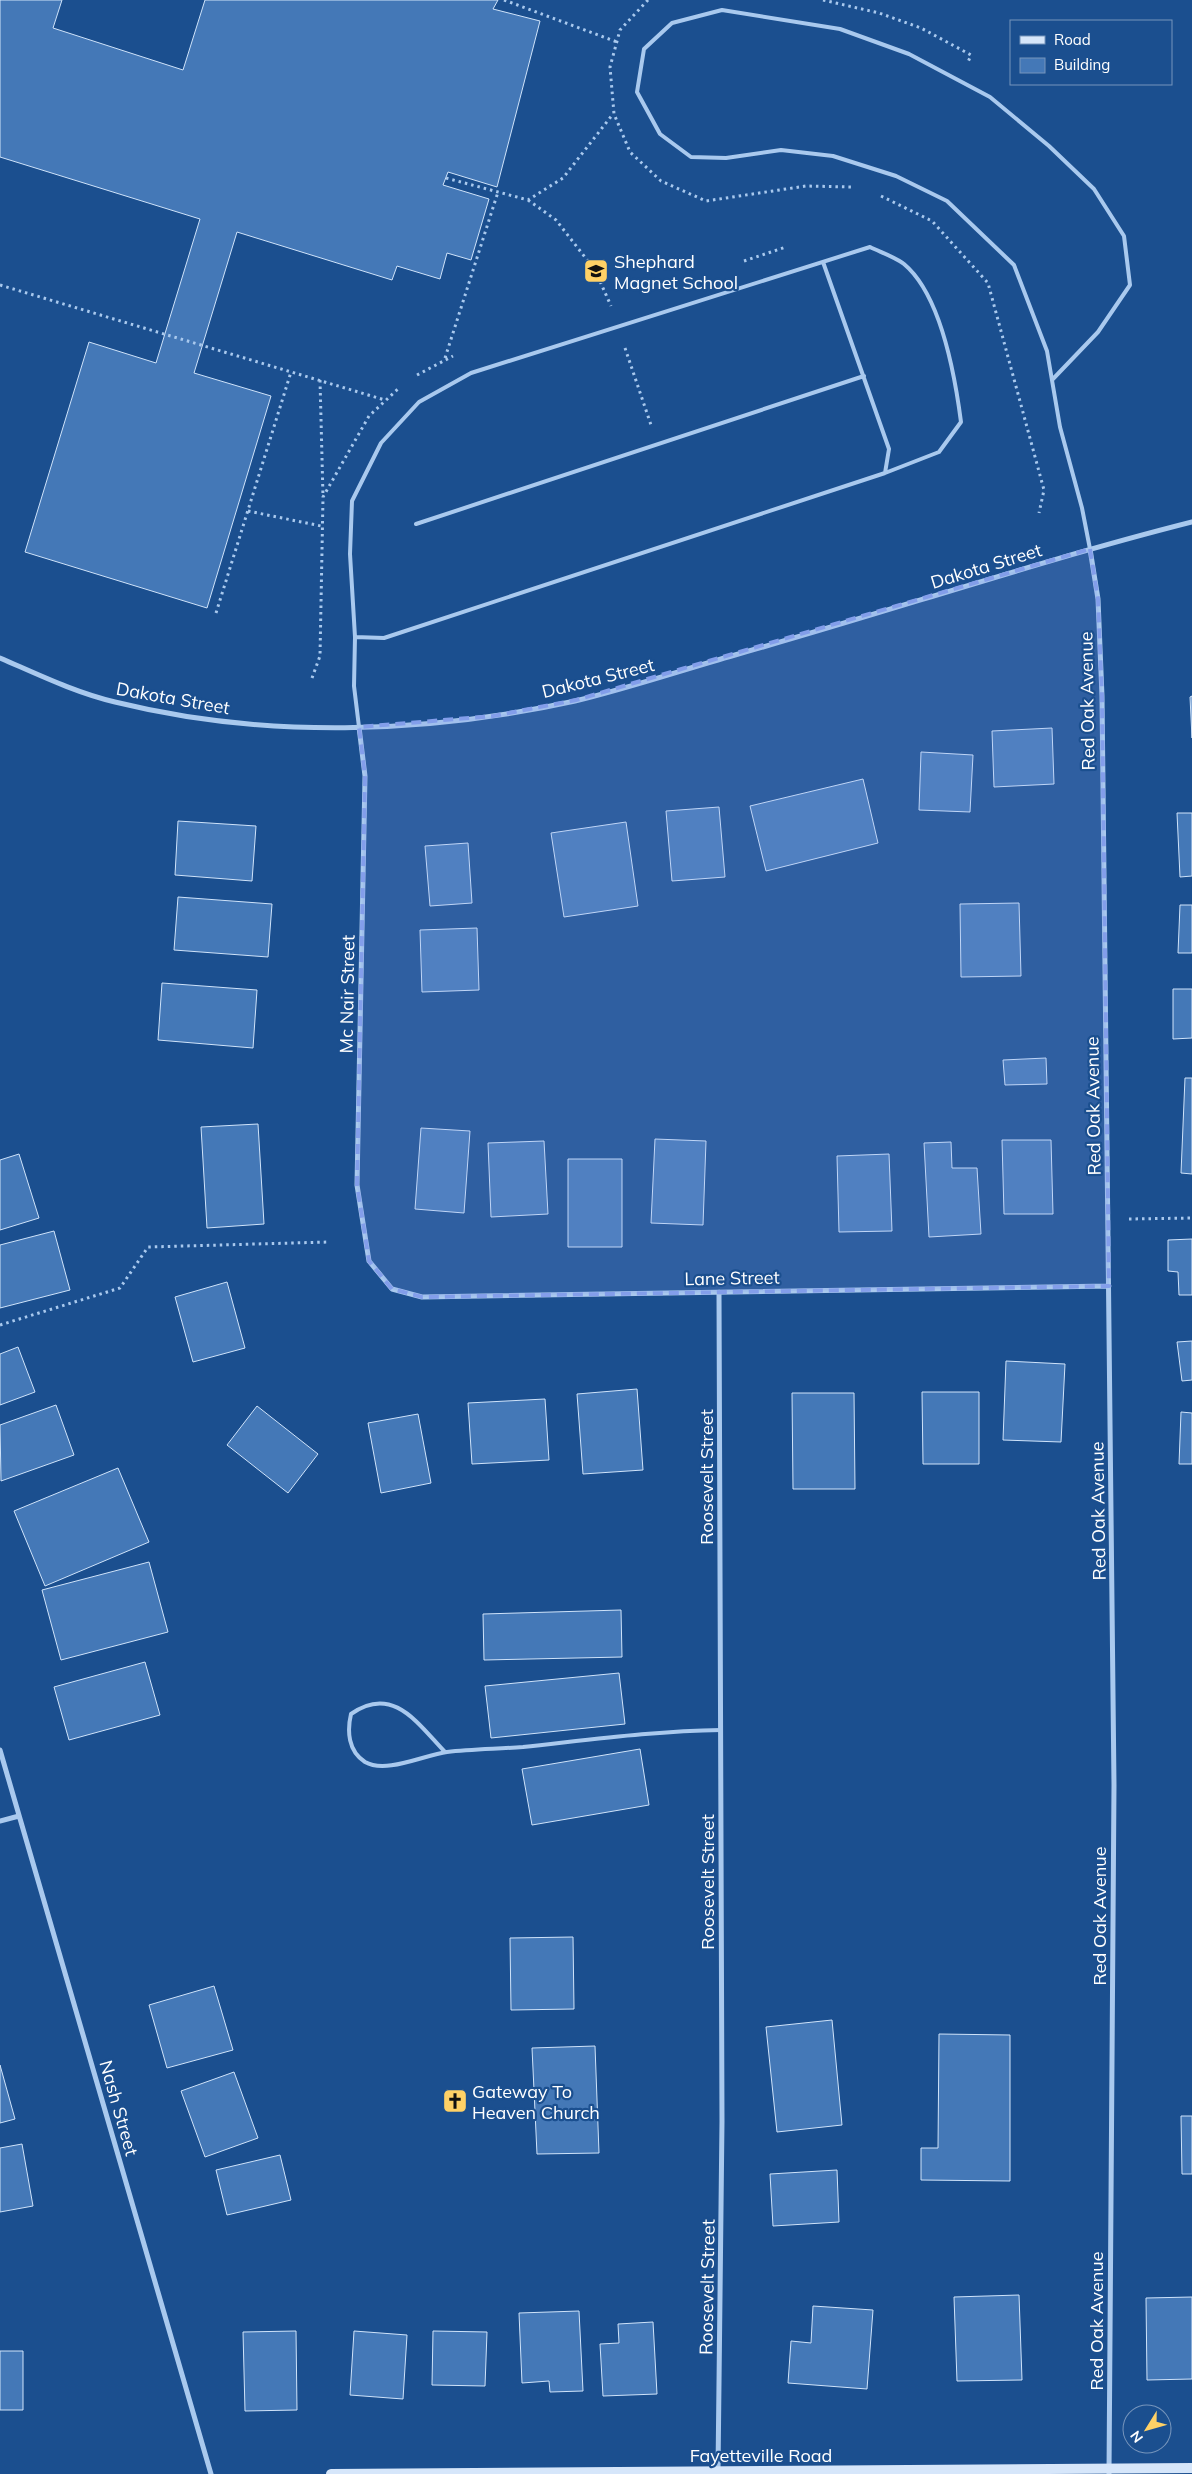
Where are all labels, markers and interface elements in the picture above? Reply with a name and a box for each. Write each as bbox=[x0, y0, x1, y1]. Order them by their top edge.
legend bbox=[1010, 20, 1172, 85]
text: Road bbox=[1054, 30, 1091, 49]
text: Building bbox=[1054, 55, 1110, 74]
place label: Shephard Magnet School bbox=[614, 250, 738, 294]
school or university icon: Shephard Magnet School bbox=[583, 258, 609, 284]
street label: Dakota Street bbox=[928, 538, 1044, 594]
street label: Red Oak Avenue bbox=[1074, 631, 1100, 771]
street label: Dakota Street bbox=[539, 653, 657, 703]
street label: Dakota Street bbox=[114, 677, 232, 719]
street label: Mc Nair Street bbox=[334, 935, 360, 1053]
street label: Red Oak Avenue bbox=[1080, 1036, 1106, 1176]
street label: Lane Street bbox=[684, 1266, 780, 1290]
street label: Roosevelt Street bbox=[695, 1409, 718, 1545]
street label: Red Oak Avenue bbox=[1085, 1441, 1111, 1581]
street label: Roosevelt Street bbox=[696, 1814, 719, 1950]
street label: Red Oak Avenue bbox=[1088, 1847, 1111, 1985]
street label: Nash Street bbox=[94, 2058, 144, 2158]
place label: Gateway To Heaven Church bbox=[472, 2080, 600, 2124]
church icon: Gateway To Heaven Church bbox=[442, 2088, 468, 2114]
street label: Roosevelt Street bbox=[694, 2219, 720, 2355]
street label: Red Oak Avenue bbox=[1085, 2252, 1108, 2390]
north arrow bbox=[1122, 2404, 1172, 2454]
text: N bbox=[1126, 2427, 1147, 2446]
street label: Fayetteville Road bbox=[690, 2444, 832, 2467]

